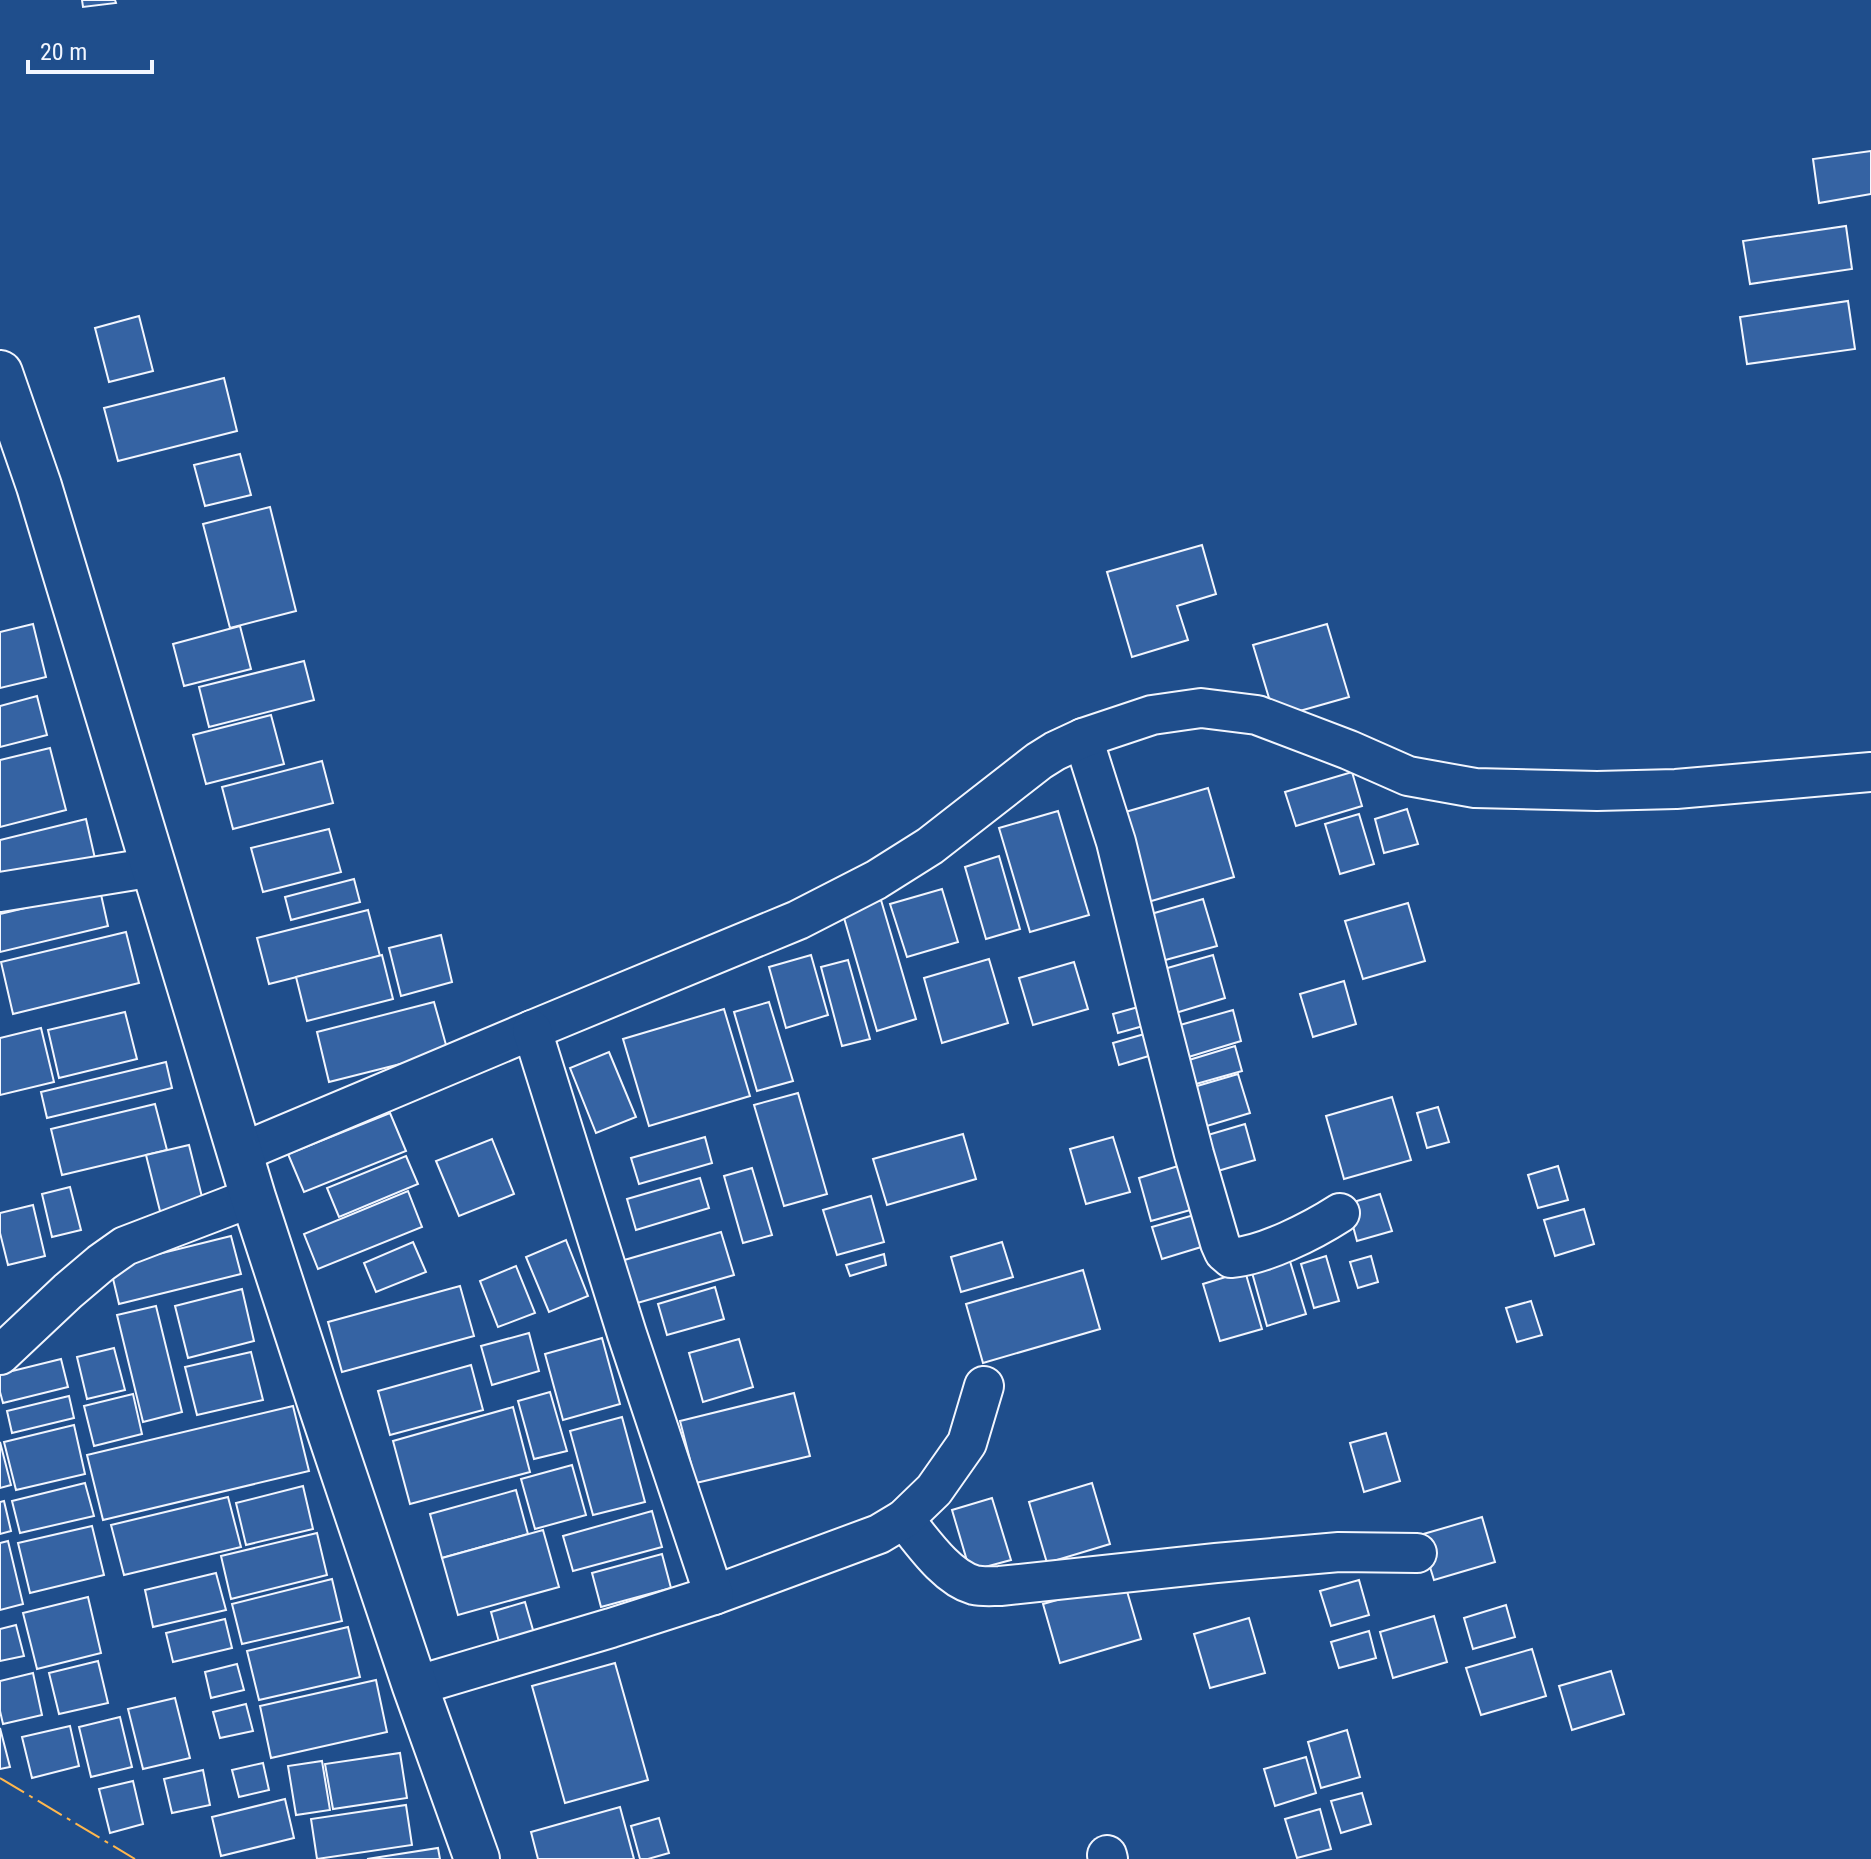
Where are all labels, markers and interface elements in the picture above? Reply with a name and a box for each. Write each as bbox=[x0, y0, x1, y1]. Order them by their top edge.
scale bar bbox=[28, 24, 152, 74]
text: 20 m bbox=[40, 38, 87, 66]

